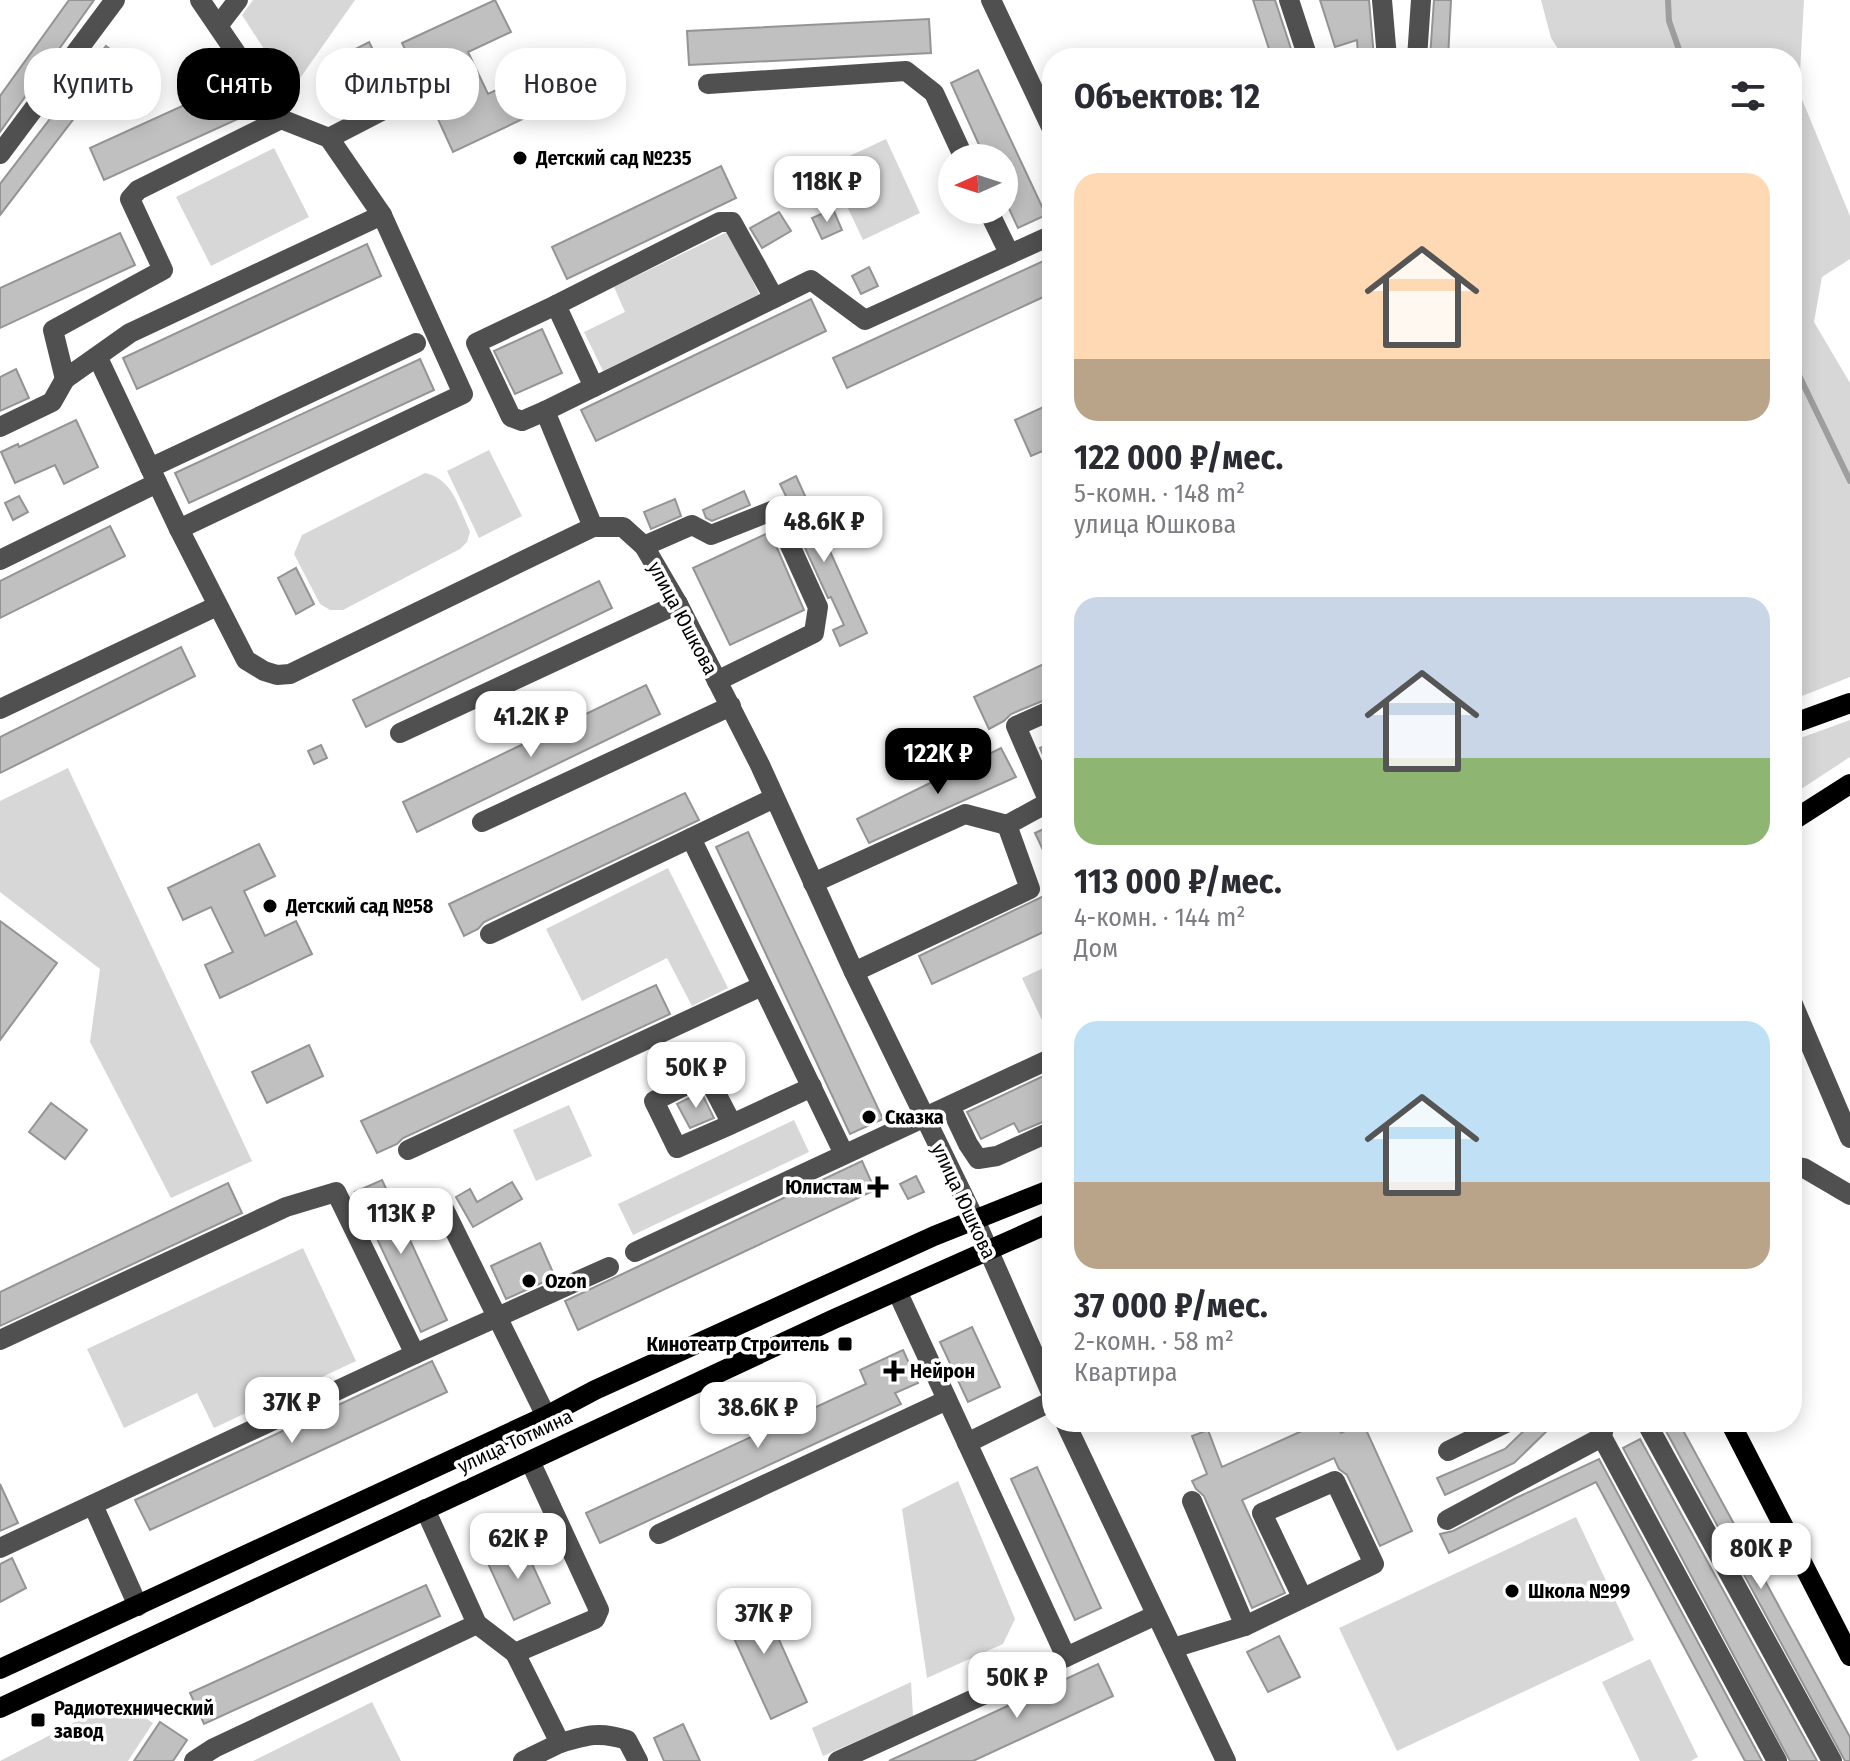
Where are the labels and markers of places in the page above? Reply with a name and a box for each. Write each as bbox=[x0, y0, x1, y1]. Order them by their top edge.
place label: Детский сад №235 bbox=[535, 146, 692, 170]
marker: Детский сад №235 bbox=[511, 149, 529, 167]
pin: 118K ₽ bbox=[762, 156, 892, 224]
pin: 48.6K ₽ bbox=[750, 496, 898, 564]
pin: 41.2K ₽ bbox=[457, 691, 605, 759]
pin: 122K ₽ bbox=[873, 728, 1003, 796]
place label: Детский сад №58 bbox=[285, 894, 434, 918]
marker: Детский сад №58 bbox=[261, 897, 279, 915]
pin: 50K ₽ bbox=[640, 1042, 752, 1110]
place label: Сказка bbox=[885, 1105, 944, 1129]
marker: Сказка bbox=[860, 1108, 878, 1126]
place label: Юлистам bbox=[785, 1175, 862, 1199]
marker: Юлистам bbox=[869, 1178, 887, 1196]
pin: 113K ₽ bbox=[336, 1188, 466, 1256]
place label: Ozon bbox=[545, 1269, 587, 1293]
marker: Ozon bbox=[520, 1272, 538, 1290]
place label: Кинотеатр Строитель bbox=[647, 1332, 830, 1356]
marker: Кинотеатр Строитель bbox=[836, 1335, 854, 1353]
place label: Нейрон bbox=[910, 1359, 975, 1383]
marker: Нейрон bbox=[885, 1362, 903, 1380]
pin: 37K ₽ bbox=[236, 1377, 348, 1445]
pin: 38.6K ₽ bbox=[684, 1382, 832, 1450]
pin: 62K ₽ bbox=[462, 1513, 574, 1581]
pin: 80K ₽ bbox=[1705, 1523, 1817, 1591]
place label: Школа №99 bbox=[1528, 1579, 1630, 1603]
marker: Школа №99 bbox=[1503, 1582, 1521, 1600]
pin: 37K ₽ bbox=[708, 1588, 820, 1656]
pin: 50K ₽ bbox=[961, 1652, 1073, 1720]
place label: Радиотехнический завод bbox=[54, 1696, 214, 1743]
marker: Радиотехнический завод bbox=[29, 1711, 47, 1729]

